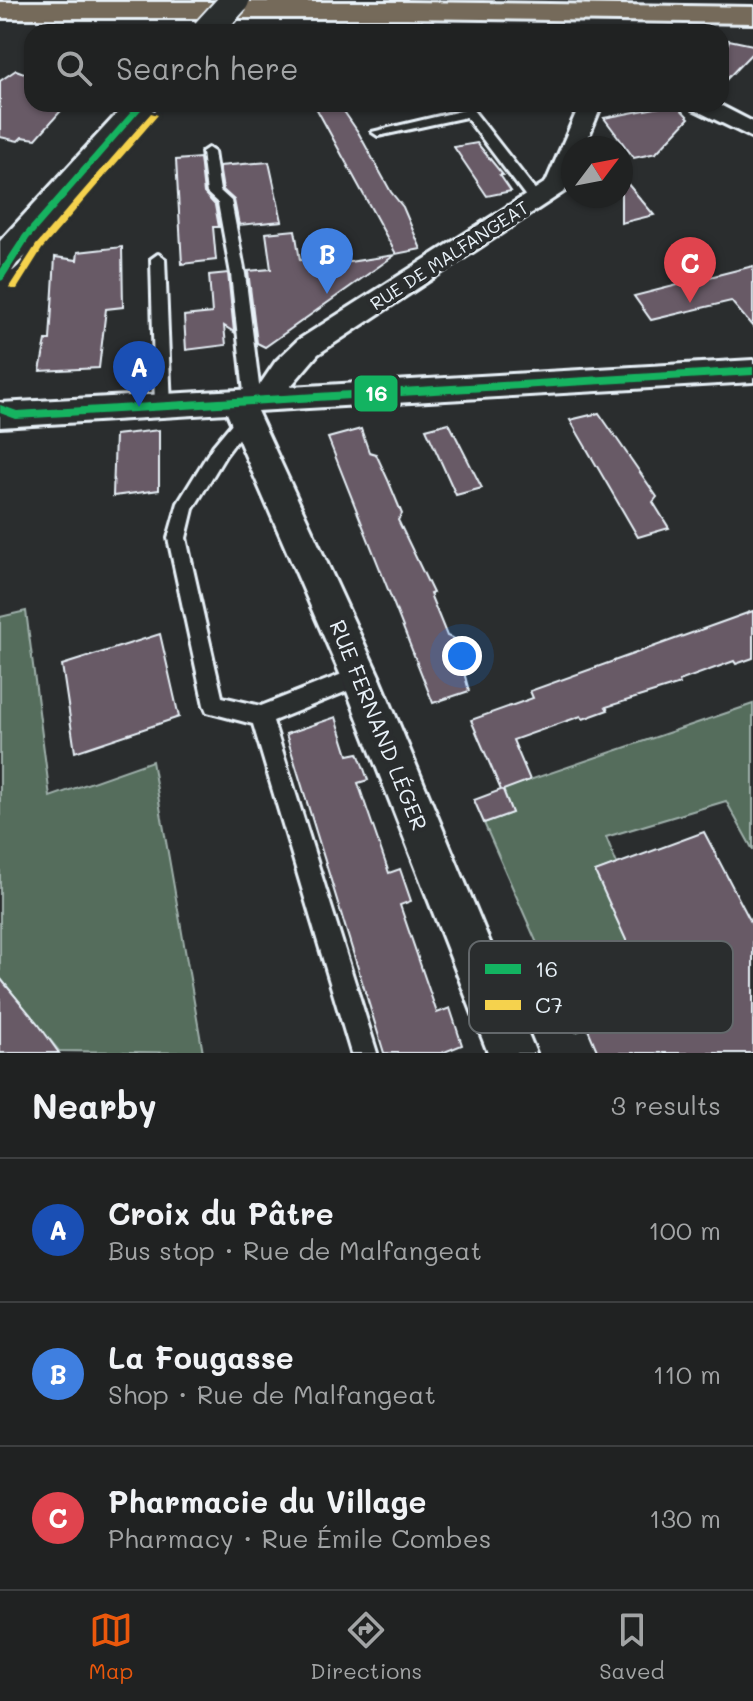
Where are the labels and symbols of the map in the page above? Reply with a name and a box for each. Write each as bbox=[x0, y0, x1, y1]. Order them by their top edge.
north arrow bbox=[561, 136, 633, 208]
street label: RUE DE MALFANGEAT bbox=[365, 195, 533, 315]
pin: B bbox=[301, 228, 353, 294]
pin: C bbox=[664, 237, 716, 303]
pin: A bbox=[113, 341, 165, 407]
line badge: 16 bbox=[353, 374, 399, 413]
text: 16 bbox=[364, 378, 388, 407]
street label: RUE FERNAND LÉGER bbox=[324, 616, 434, 834]
your location bbox=[442, 636, 482, 676]
legend bbox=[469, 941, 733, 1033]
text: 16 bbox=[535, 954, 558, 983]
text: C7 bbox=[535, 990, 563, 1019]

